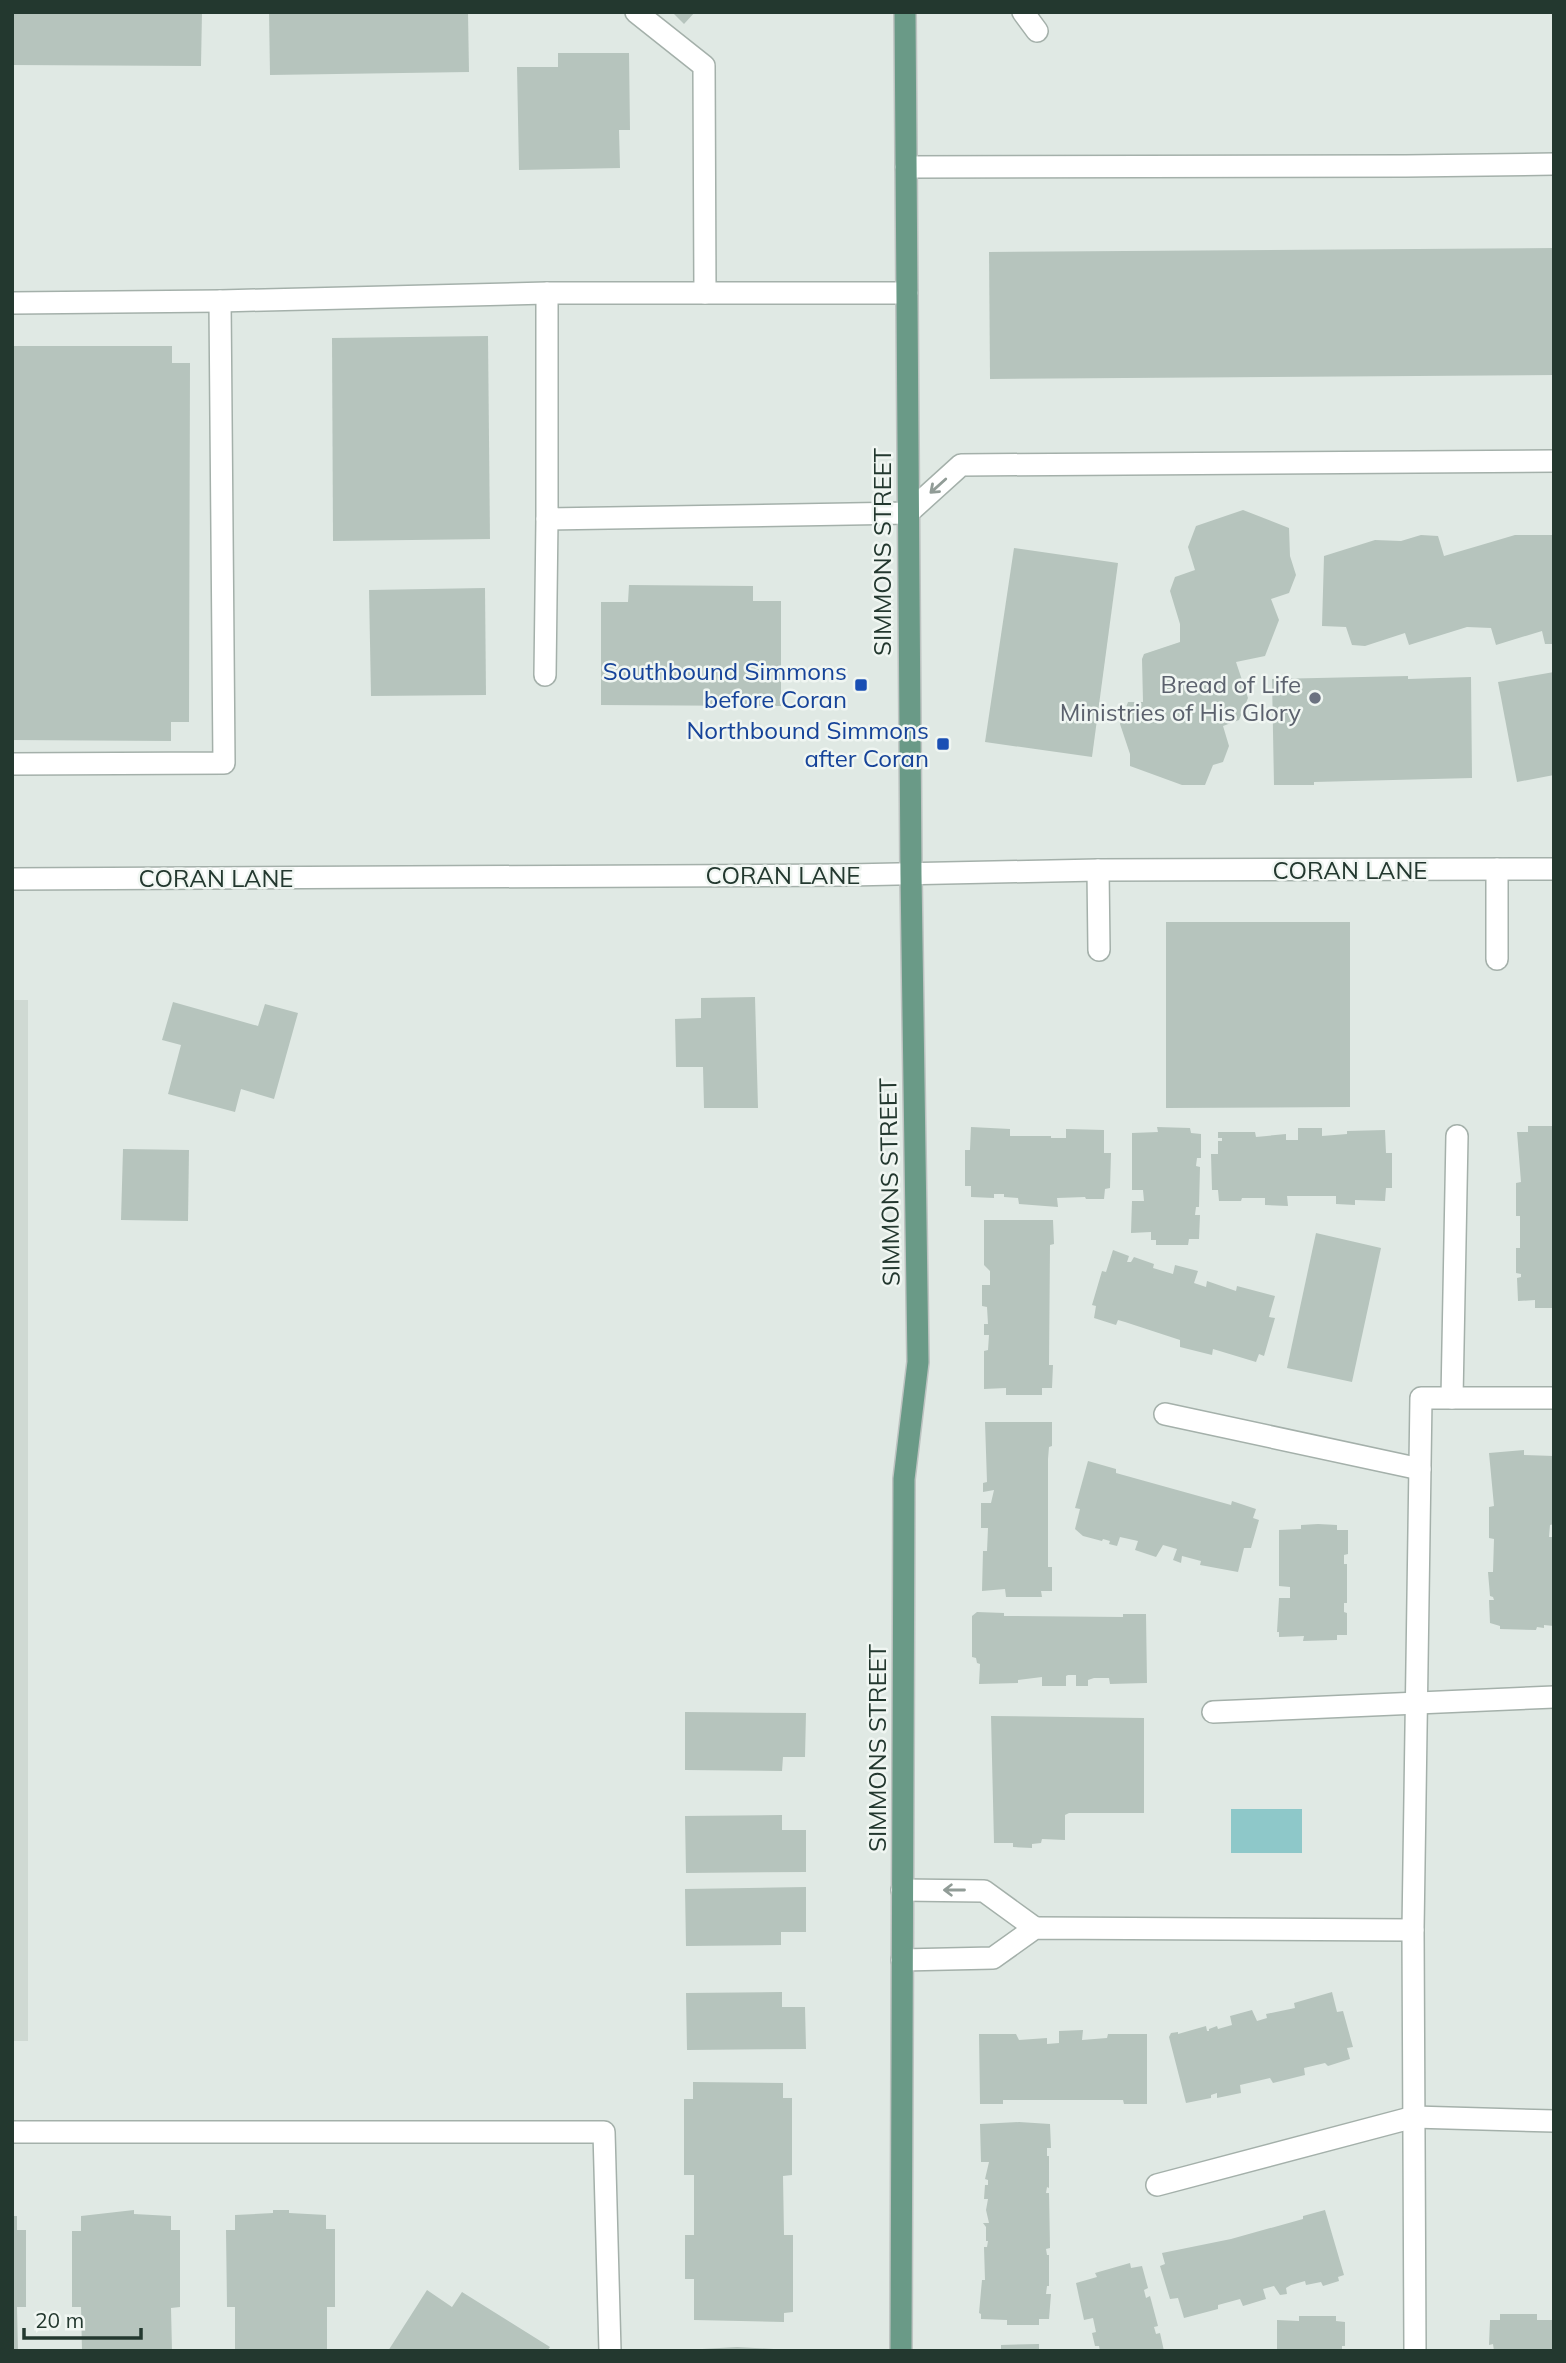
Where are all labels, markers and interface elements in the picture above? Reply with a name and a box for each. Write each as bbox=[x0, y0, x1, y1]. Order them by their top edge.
street label: SIMMONS STREET bbox=[867, 447, 897, 656]
one-way arrow bbox=[929, 478, 947, 494]
place label: Southbound Simmons before Coran bbox=[603, 656, 847, 714]
place label: Bread of Life Ministries of His Glory bbox=[1060, 669, 1301, 727]
marker: Southbound Simmons before Coran bbox=[853, 677, 869, 693]
marker: Bread of Life Ministries of His Glory bbox=[1307, 690, 1323, 706]
place label: Northbound Simmons after Coran bbox=[686, 715, 929, 773]
marker: Northbound Simmons after Coran bbox=[935, 736, 951, 752]
street label: CORAN LANE bbox=[1273, 855, 1427, 885]
street label: CORAN LANE bbox=[706, 860, 860, 890]
street label: CORAN LANE bbox=[139, 863, 293, 893]
street label: SIMMONS STREET bbox=[872, 1077, 906, 1286]
street label: SIMMONS STREET bbox=[862, 1643, 892, 1852]
one-way arrow bbox=[943, 1884, 966, 1897]
scale bar bbox=[24, 2296, 142, 2340]
text: 20 m bbox=[35, 2307, 84, 2333]

